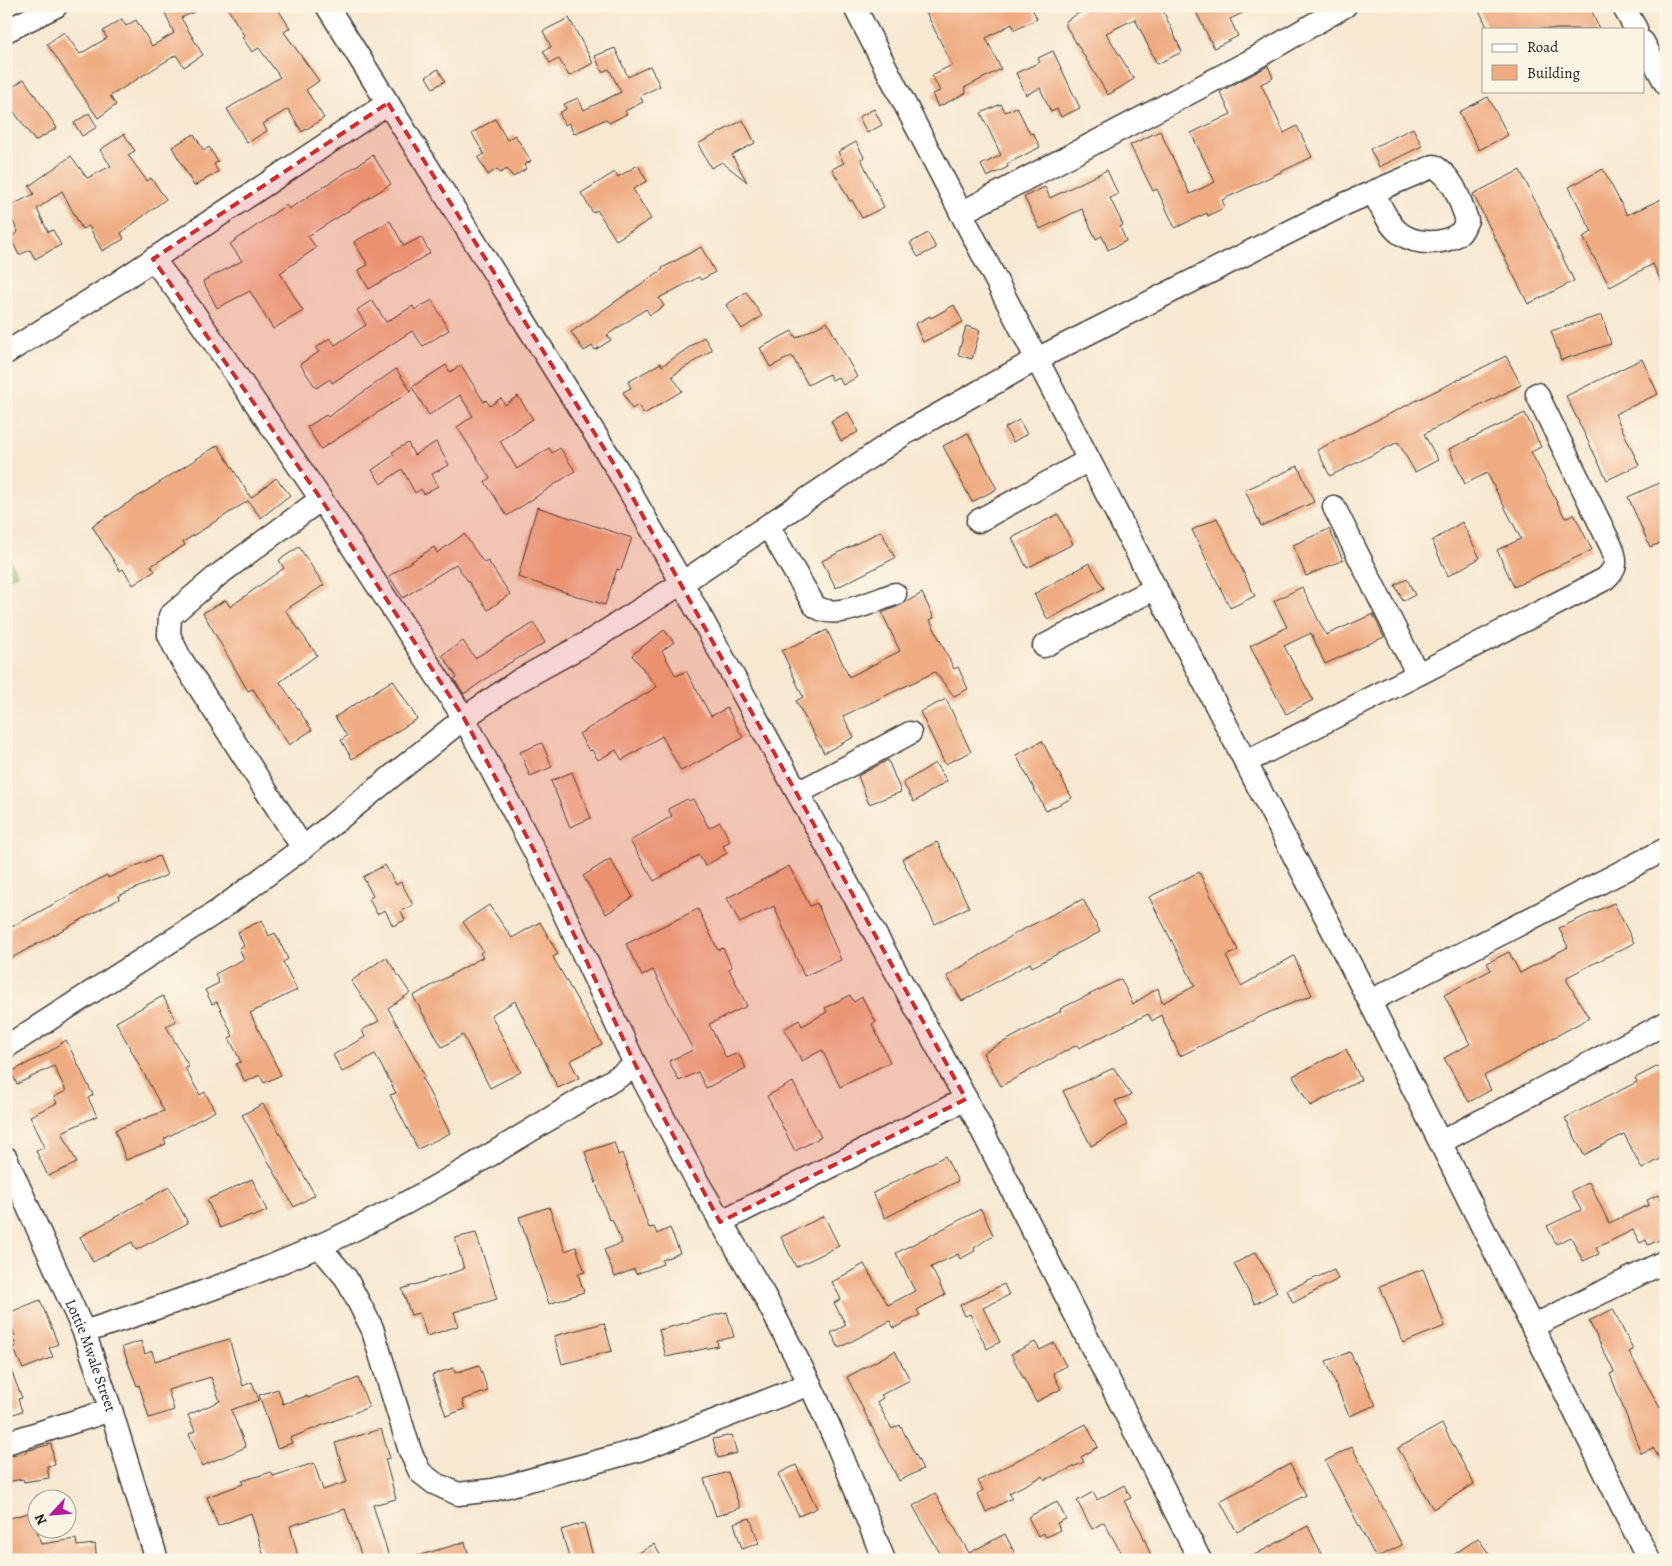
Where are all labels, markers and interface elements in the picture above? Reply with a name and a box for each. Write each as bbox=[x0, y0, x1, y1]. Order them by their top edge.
legend bbox=[1482, 28, 1644, 92]
text: Road bbox=[1527, 37, 1559, 57]
text: Building bbox=[1527, 63, 1580, 83]
street label: Lottie Mwale Street bbox=[60, 1296, 121, 1415]
north arrow bbox=[28, 1488, 78, 1538]
text: N bbox=[30, 1511, 52, 1528]

